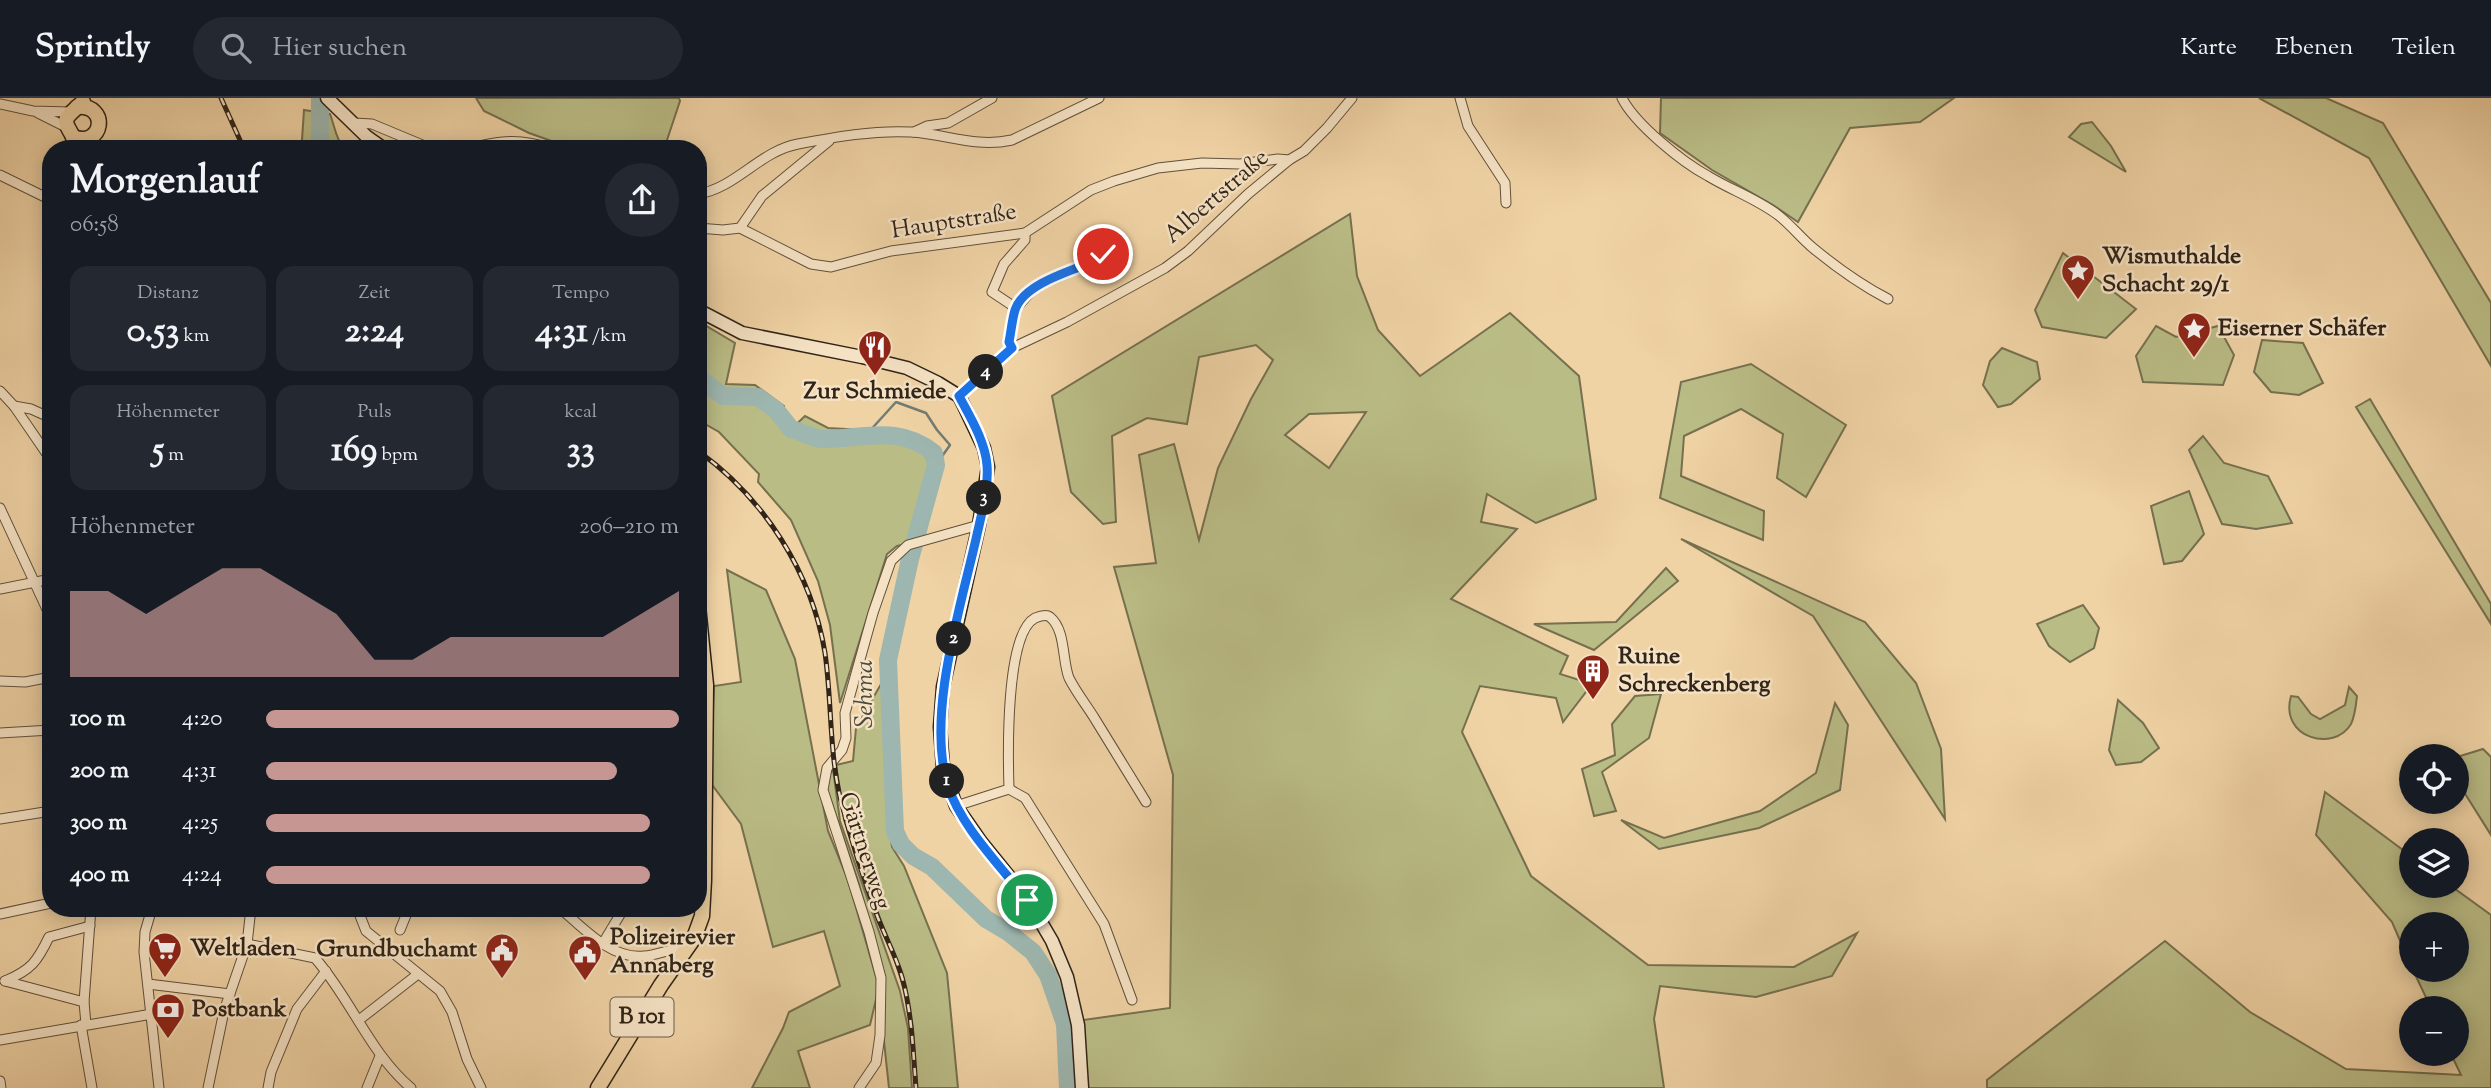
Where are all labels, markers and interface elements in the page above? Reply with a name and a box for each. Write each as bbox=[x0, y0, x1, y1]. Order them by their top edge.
search box bbox=[193, 17, 683, 80]
text: Sprintly bbox=[35, 24, 151, 72]
icon: search bbox=[217, 29, 255, 67]
text: Hier suchen bbox=[273, 30, 407, 67]
text: Karte bbox=[2180, 31, 2237, 65]
text: Ebenen bbox=[2275, 31, 2353, 65]
text: Teilen bbox=[2391, 31, 2456, 65]
street label: Albertstraße bbox=[1157, 142, 1277, 252]
text: Morgenlauf bbox=[70, 156, 261, 210]
button: share bbox=[605, 163, 679, 237]
street label: Hauptstraße bbox=[889, 195, 1019, 249]
text: 06:58 bbox=[70, 209, 119, 242]
pin bbox=[1073, 224, 1133, 284]
icon: check bbox=[1084, 235, 1122, 273]
place label: Wismuthalde Schacht 29/1 bbox=[2102, 240, 2241, 302]
place icon: Wismuthalde Schacht 29/1 bbox=[2059, 252, 2097, 301]
text: Distanz bbox=[137, 280, 199, 307]
text: Zeit bbox=[359, 280, 390, 307]
text: Tempo bbox=[552, 280, 609, 307]
text: 0.53 bbox=[127, 307, 179, 358]
text: 2:24 bbox=[345, 307, 404, 358]
text: 4:31 bbox=[535, 307, 588, 358]
place icon: Eiserner Schäfer bbox=[2175, 310, 2213, 359]
place label: Eiserner Schäfer bbox=[2218, 312, 2387, 346]
text: km bbox=[179, 323, 209, 350]
text: /km bbox=[588, 323, 626, 350]
restaurant icon: Zur Schmiede bbox=[856, 328, 894, 377]
pin: 4 bbox=[968, 354, 1004, 390]
text: 4 bbox=[981, 358, 990, 385]
place label: Zur Schmiede bbox=[804, 375, 946, 409]
text: Höhenmeter bbox=[117, 399, 220, 426]
text: Puls bbox=[357, 399, 392, 426]
text: kcal bbox=[564, 399, 597, 426]
text: 5 bbox=[152, 426, 164, 477]
text: 169 bbox=[331, 426, 377, 477]
text: 33 bbox=[567, 426, 595, 477]
text: m bbox=[164, 442, 184, 469]
text: bpm bbox=[377, 442, 418, 469]
pin: 3 bbox=[967, 480, 1002, 516]
text: 3 bbox=[980, 484, 987, 511]
text: Höhenmeter bbox=[70, 511, 195, 544]
text: 206–210 m bbox=[579, 511, 679, 544]
pin: 2 bbox=[936, 622, 972, 656]
text: 2 bbox=[949, 625, 958, 652]
place label: Ruine Schreckenberg bbox=[1618, 640, 1771, 702]
building icon: Ruine Schreckenberg bbox=[1574, 652, 1612, 701]
water label: Sehma bbox=[847, 660, 884, 728]
text: 100 m bbox=[70, 703, 126, 736]
text: 4:20 bbox=[182, 703, 223, 736]
map controls bbox=[2399, 744, 2469, 1066]
button: locate bbox=[2399, 744, 2469, 814]
text: 200 m bbox=[70, 755, 129, 788]
text: 4:31 bbox=[182, 755, 217, 788]
pin: 1 bbox=[930, 764, 964, 798]
text: 1 bbox=[943, 767, 950, 794]
street label: Gärtnerweg bbox=[829, 788, 899, 914]
text: 300 m bbox=[70, 807, 127, 840]
text: 4:25 bbox=[182, 807, 218, 840]
button: layers bbox=[2399, 828, 2469, 898]
text: 400 m bbox=[70, 859, 130, 892]
text: 4:24 bbox=[182, 859, 222, 892]
pin bbox=[997, 870, 1057, 930]
icon: arrive bbox=[1008, 881, 1046, 919]
button: + bbox=[2399, 912, 2469, 982]
place label: Polizeirevier Annaberg bbox=[610, 921, 736, 983]
supermarket icon: Weltladen bbox=[146, 930, 184, 979]
public building icon: Grundbuchamt bbox=[483, 931, 521, 980]
place label: Weltladen bbox=[190, 932, 297, 966]
place label: Grundbuchamt bbox=[316, 933, 478, 967]
public building icon: Polizeirevier Annaberg bbox=[566, 933, 604, 982]
bank icon: Postbank bbox=[149, 991, 187, 1040]
place label: Postbank bbox=[192, 993, 287, 1027]
button: − bbox=[2399, 996, 2469, 1066]
road number: B 101 bbox=[610, 998, 674, 1036]

